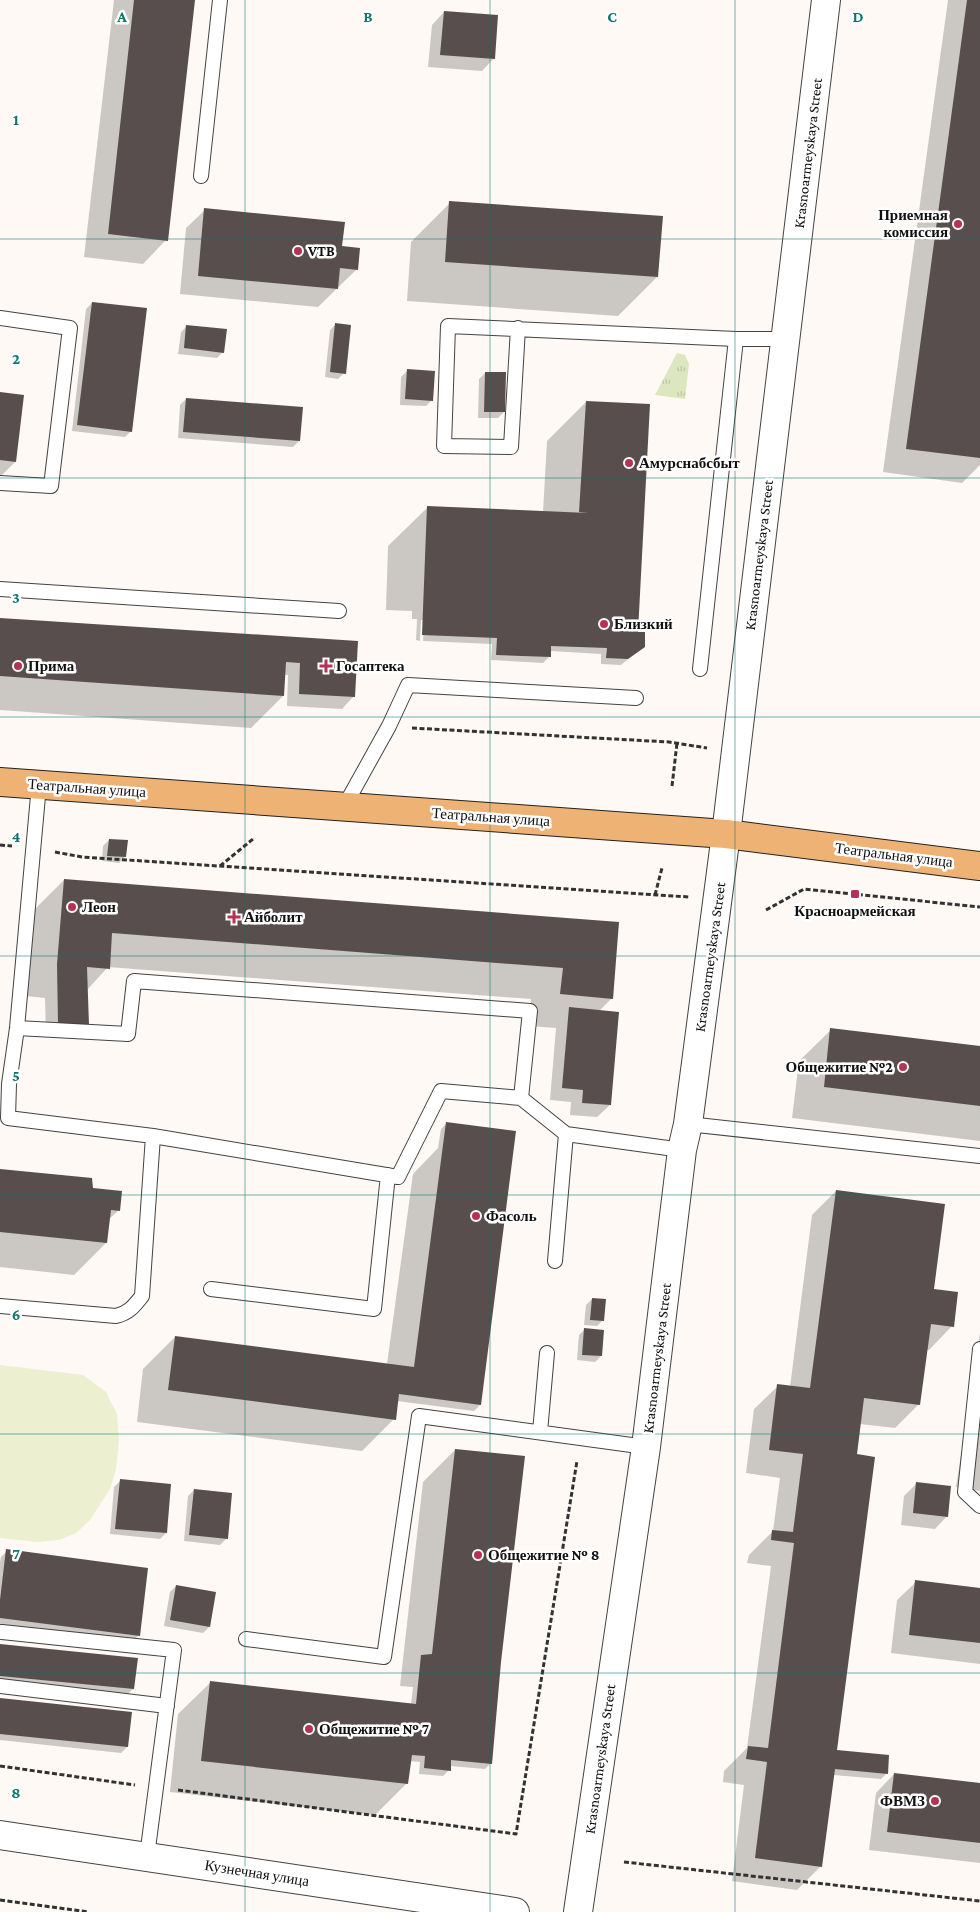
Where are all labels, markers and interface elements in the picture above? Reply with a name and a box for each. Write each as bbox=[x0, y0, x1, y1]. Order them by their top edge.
text: A bbox=[116, 8, 127, 25]
text: B bbox=[363, 8, 373, 25]
text: C bbox=[607, 8, 617, 25]
text: D bbox=[852, 8, 864, 25]
street label: Krasnoarmeyskaya Street bbox=[791, 76, 826, 229]
text: 1 bbox=[13, 111, 19, 128]
place label: Приемная комиссия bbox=[878, 207, 948, 240]
marker: Приемная комиссия bbox=[952, 218, 964, 230]
place label: VTB bbox=[307, 243, 335, 259]
marker: VTB bbox=[292, 245, 304, 257]
text: 2 bbox=[12, 350, 20, 367]
place label: Амурснабсбыт bbox=[639, 455, 740, 471]
marker: Амурснабсбыт bbox=[623, 457, 635, 469]
street label: Krasnoarmeyskaya Street bbox=[742, 478, 777, 631]
text: 3 bbox=[12, 589, 20, 606]
place label: Близкий bbox=[614, 616, 673, 632]
marker: Близкий bbox=[598, 618, 610, 630]
place label: Прима bbox=[28, 658, 75, 674]
place label: Госаптека bbox=[336, 658, 405, 674]
marker: Прима bbox=[12, 660, 24, 672]
marker: Госаптека bbox=[320, 660, 332, 672]
street label: Театральная улица bbox=[27, 776, 147, 800]
street label: Театральная улица bbox=[431, 805, 551, 829]
text: 4 bbox=[12, 828, 21, 845]
street label: Театральная улица bbox=[834, 840, 954, 870]
street label: Krasnoarmeyskaya Street bbox=[692, 880, 730, 1033]
marker: Красноармейская bbox=[849, 888, 861, 900]
place label: Леон bbox=[82, 899, 116, 915]
marker: Леон bbox=[66, 901, 78, 913]
place label: Красноармейская bbox=[794, 903, 916, 919]
place label: Айболит bbox=[244, 909, 303, 925]
marker: Айболит bbox=[228, 911, 240, 923]
place label: Общежитие №2 bbox=[786, 1059, 893, 1075]
marker: Общежитие №2 bbox=[897, 1061, 909, 1073]
text: 5 bbox=[12, 1067, 20, 1084]
place label: Фасоль bbox=[486, 1208, 537, 1224]
marker: Фасоль bbox=[470, 1210, 482, 1222]
street label: Krasnoarmeyskaya Street bbox=[640, 1281, 675, 1434]
text: 6 bbox=[12, 1306, 20, 1323]
text: 7 bbox=[12, 1545, 20, 1562]
place label: Общежитие № 8 bbox=[488, 1547, 599, 1563]
marker: Общежитие № 8 bbox=[472, 1549, 484, 1561]
street label: Krasnoarmeyskaya Street bbox=[582, 1682, 620, 1835]
place label: Общежитие № 7 bbox=[319, 1721, 429, 1737]
marker: Общежитие № 7 bbox=[303, 1723, 315, 1735]
text: 8 bbox=[11, 1784, 21, 1801]
place label: ФВМЗ bbox=[880, 1793, 925, 1809]
marker: ФВМЗ bbox=[929, 1795, 941, 1807]
street label: Кузнечная улица bbox=[204, 1857, 311, 1889]

